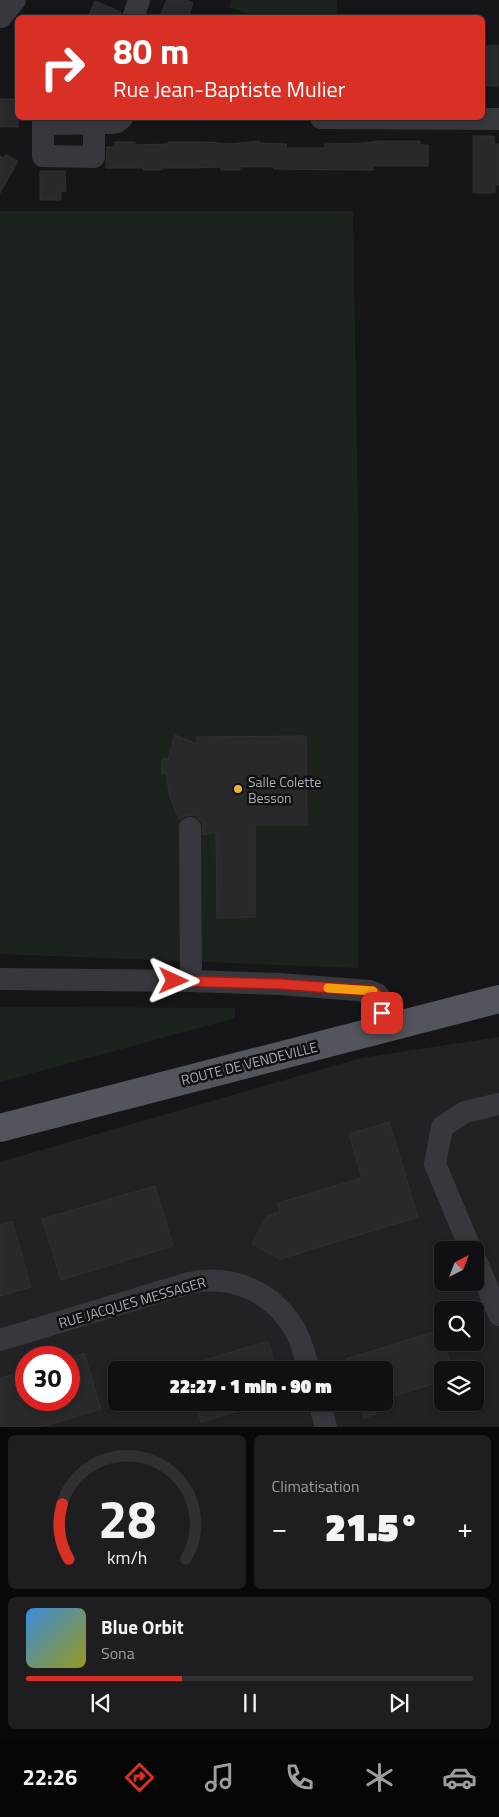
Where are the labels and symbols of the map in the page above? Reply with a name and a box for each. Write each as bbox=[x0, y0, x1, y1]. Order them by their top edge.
place label: Salle Colette Besson bbox=[248, 771, 321, 808]
marker: Salle Colette Besson bbox=[232, 783, 244, 795]
position arrow bbox=[147, 954, 199, 1006]
pin bbox=[361, 992, 403, 1034]
street label: ROUTE DE VENDEVILLE bbox=[179, 1036, 320, 1090]
north arrow bbox=[434, 1241, 484, 1291]
street label: RUE JACQUES MESSAGER bbox=[56, 1271, 208, 1333]
speed limit sign: 30 bbox=[15, 1346, 80, 1411]

